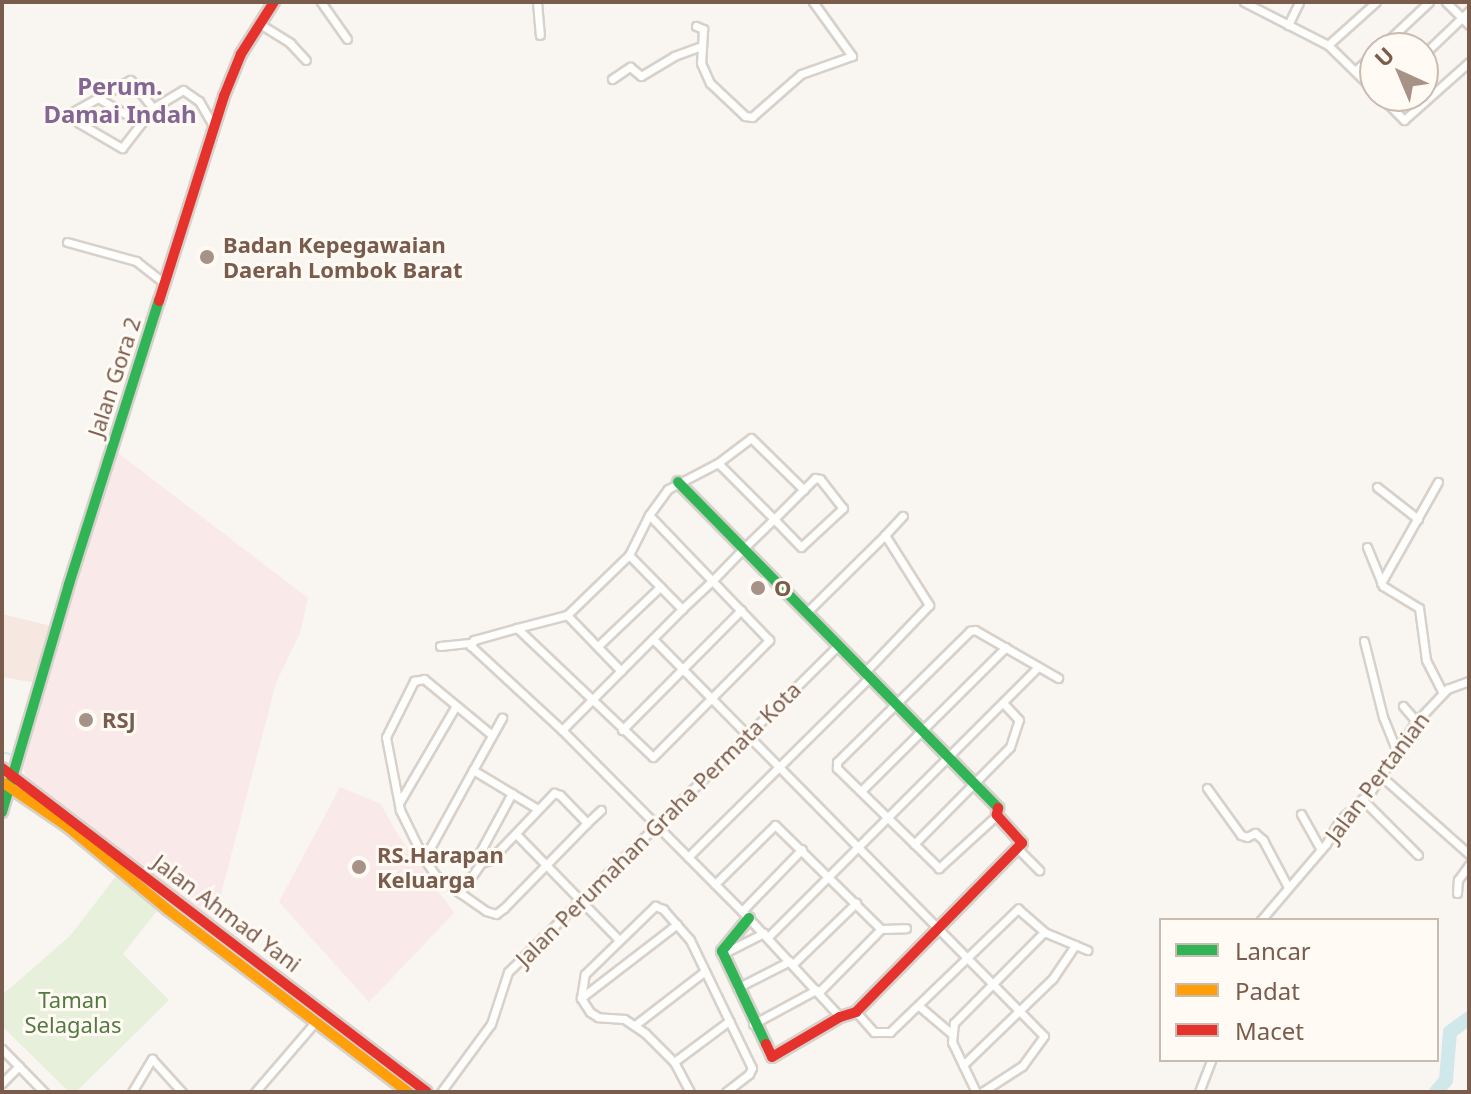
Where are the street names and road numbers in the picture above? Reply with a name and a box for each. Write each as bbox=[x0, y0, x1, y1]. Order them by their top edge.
street label: Jalan Gora 2 bbox=[82, 314, 146, 440]
street label: Jalan Perumahan Graha Permata Kota bbox=[510, 676, 806, 972]
street label: Jalan Pertanian bbox=[1320, 707, 1434, 847]
street label: Jalan Ahmad Yani bbox=[148, 849, 306, 977]

